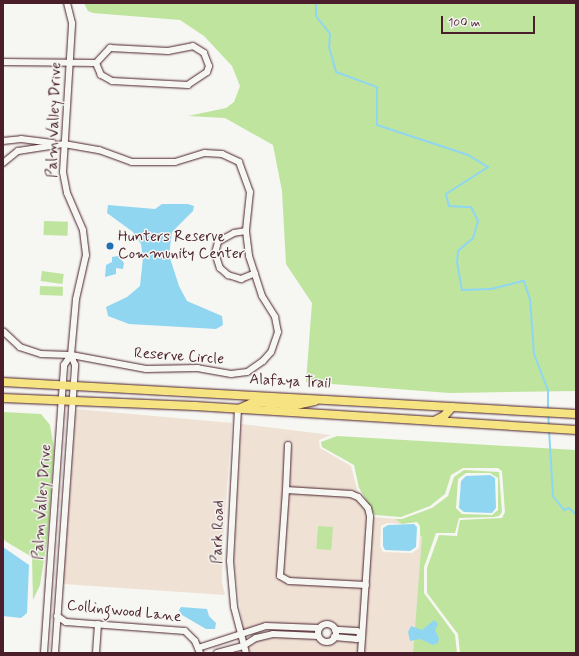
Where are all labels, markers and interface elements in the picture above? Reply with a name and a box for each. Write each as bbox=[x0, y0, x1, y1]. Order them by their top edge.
scale bar bbox=[443, 8, 537, 34]
text: 100 m bbox=[448, 15, 480, 31]
street label: Palm Valley Drive bbox=[44, 62, 66, 178]
place label: Hunters Reserve Community Center bbox=[118, 228, 245, 263]
marker: Hunters Reserve Community Center bbox=[105, 241, 115, 251]
street label: Reserve Circle bbox=[133, 345, 225, 369]
street label: Alafaya Trail bbox=[248, 371, 332, 393]
street label: Palm Valley Drive bbox=[30, 444, 56, 560]
street label: Park Road bbox=[209, 500, 229, 564]
street label: Collingwood Lane bbox=[68, 597, 180, 627]

